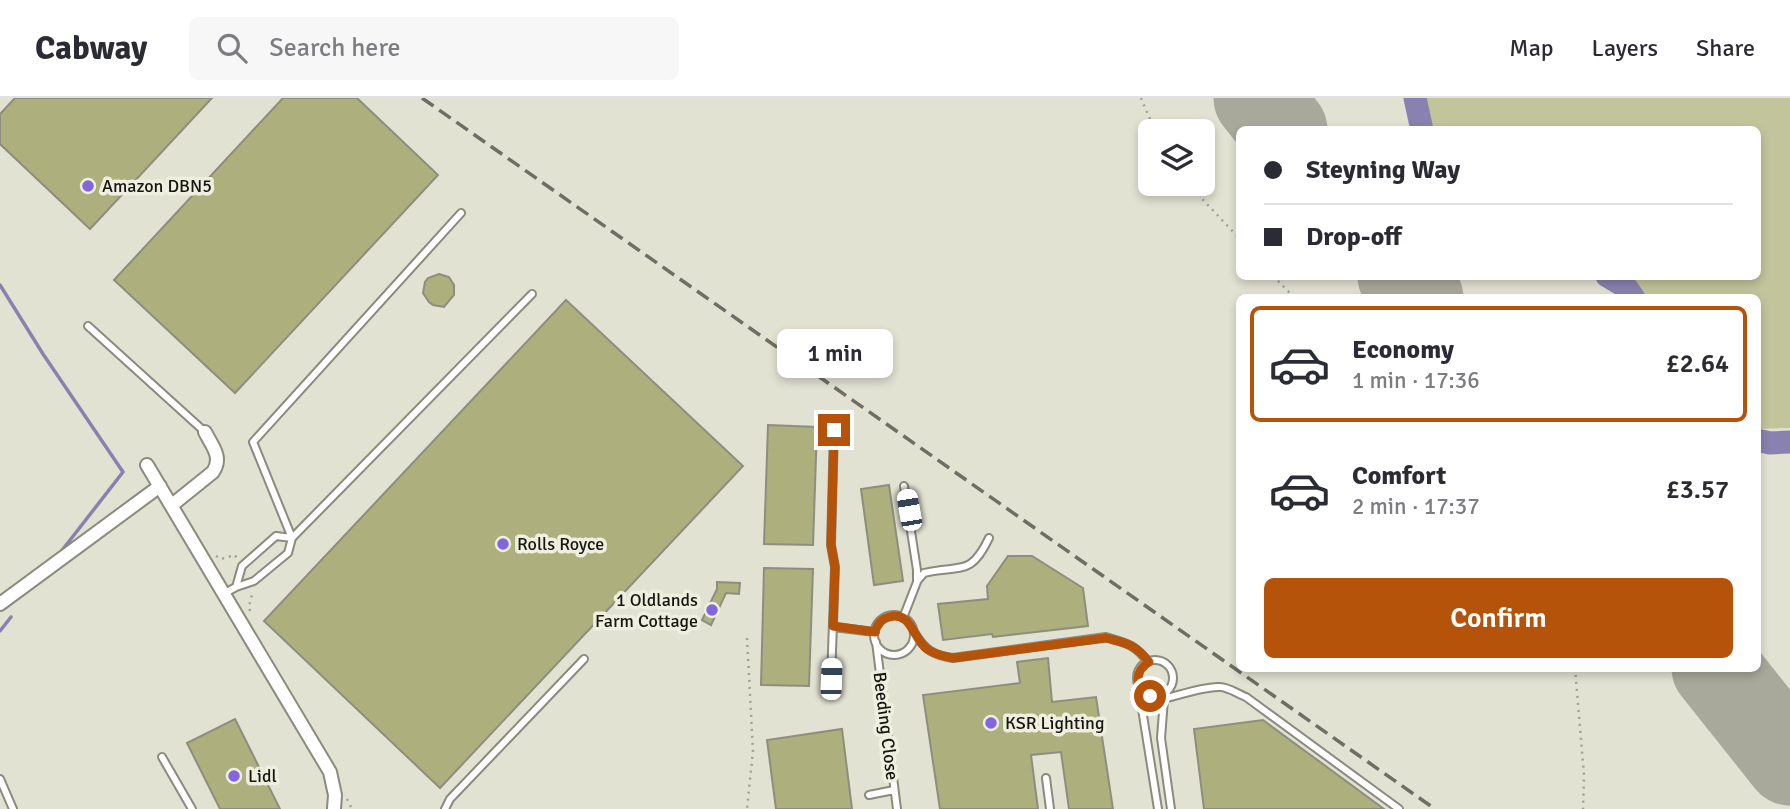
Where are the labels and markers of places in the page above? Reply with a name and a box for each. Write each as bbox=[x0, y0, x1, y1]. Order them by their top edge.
place label: Amazon DBN5 bbox=[102, 175, 212, 197]
marker: Amazon DBN5 bbox=[80, 178, 96, 194]
place label: Rolls Royce bbox=[517, 533, 604, 555]
marker: Rolls Royce bbox=[495, 536, 511, 552]
place label: 1 Oldlands Farm Cottage bbox=[595, 589, 698, 632]
marker: 1 Oldlands Farm Cottage bbox=[704, 602, 720, 618]
place label: KSR Lighting bbox=[1005, 712, 1104, 734]
marker: KSR Lighting bbox=[983, 715, 999, 731]
place label: Lidl bbox=[248, 765, 277, 787]
marker: Lidl bbox=[226, 768, 242, 784]

